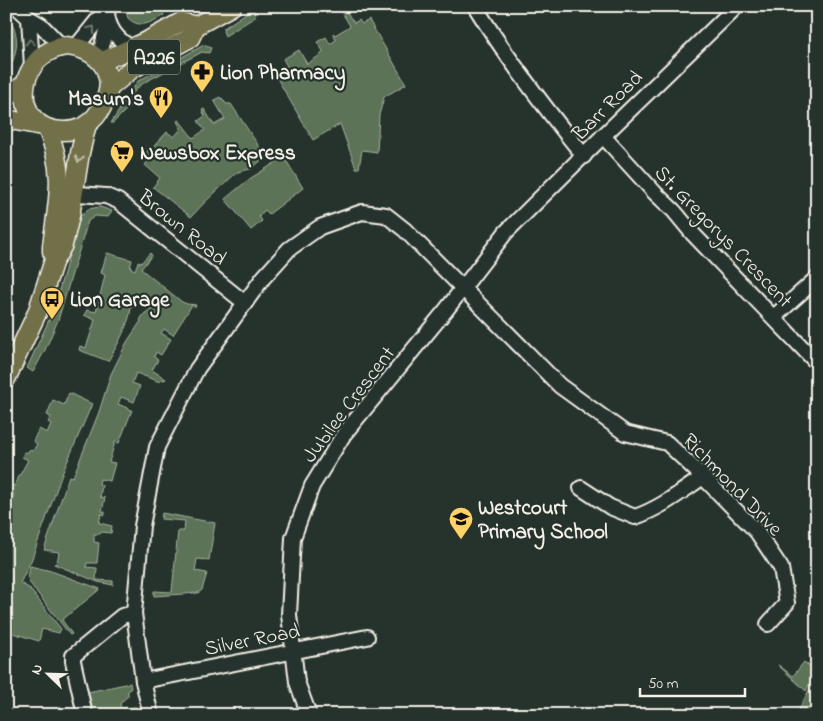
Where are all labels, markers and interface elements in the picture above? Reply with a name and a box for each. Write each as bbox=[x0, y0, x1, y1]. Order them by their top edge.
one-way arrow bbox=[86, 25, 95, 34]
one-way arrow bbox=[25, 38, 36, 46]
road number: A226 bbox=[128, 40, 180, 74]
pharmacy icon: Lion Pharmacy bbox=[189, 59, 215, 93]
place label: Lion Pharmacy bbox=[220, 59, 346, 91]
street label: Barr Road bbox=[565, 64, 651, 149]
place label: Masum's bbox=[68, 85, 144, 115]
restaurant icon: Masum's bbox=[148, 85, 174, 119]
supermarket icon: Newsbox Express bbox=[109, 139, 135, 173]
place label: Newsbox Express bbox=[140, 139, 296, 169]
one-way arrow bbox=[74, 154, 85, 163]
street label: St. Gregorys Crescent bbox=[645, 159, 799, 317]
street label: Brown Road bbox=[130, 183, 233, 274]
bus stop icon: Lion Garage bbox=[39, 286, 65, 320]
place label: Lion Garage bbox=[70, 286, 170, 318]
street label: Jubilee Crescent bbox=[296, 341, 403, 470]
street label: Richmond Drive bbox=[675, 427, 789, 544]
place label: Westcourt Primary School bbox=[478, 494, 608, 550]
school or university icon: Westcourt Primary School bbox=[448, 506, 474, 540]
street label: Silver Road bbox=[202, 617, 303, 665]
north arrow bbox=[22, 648, 72, 698]
text: N bbox=[26, 661, 49, 678]
scale bar bbox=[640, 666, 746, 698]
text: 50 m bbox=[648, 673, 679, 695]

